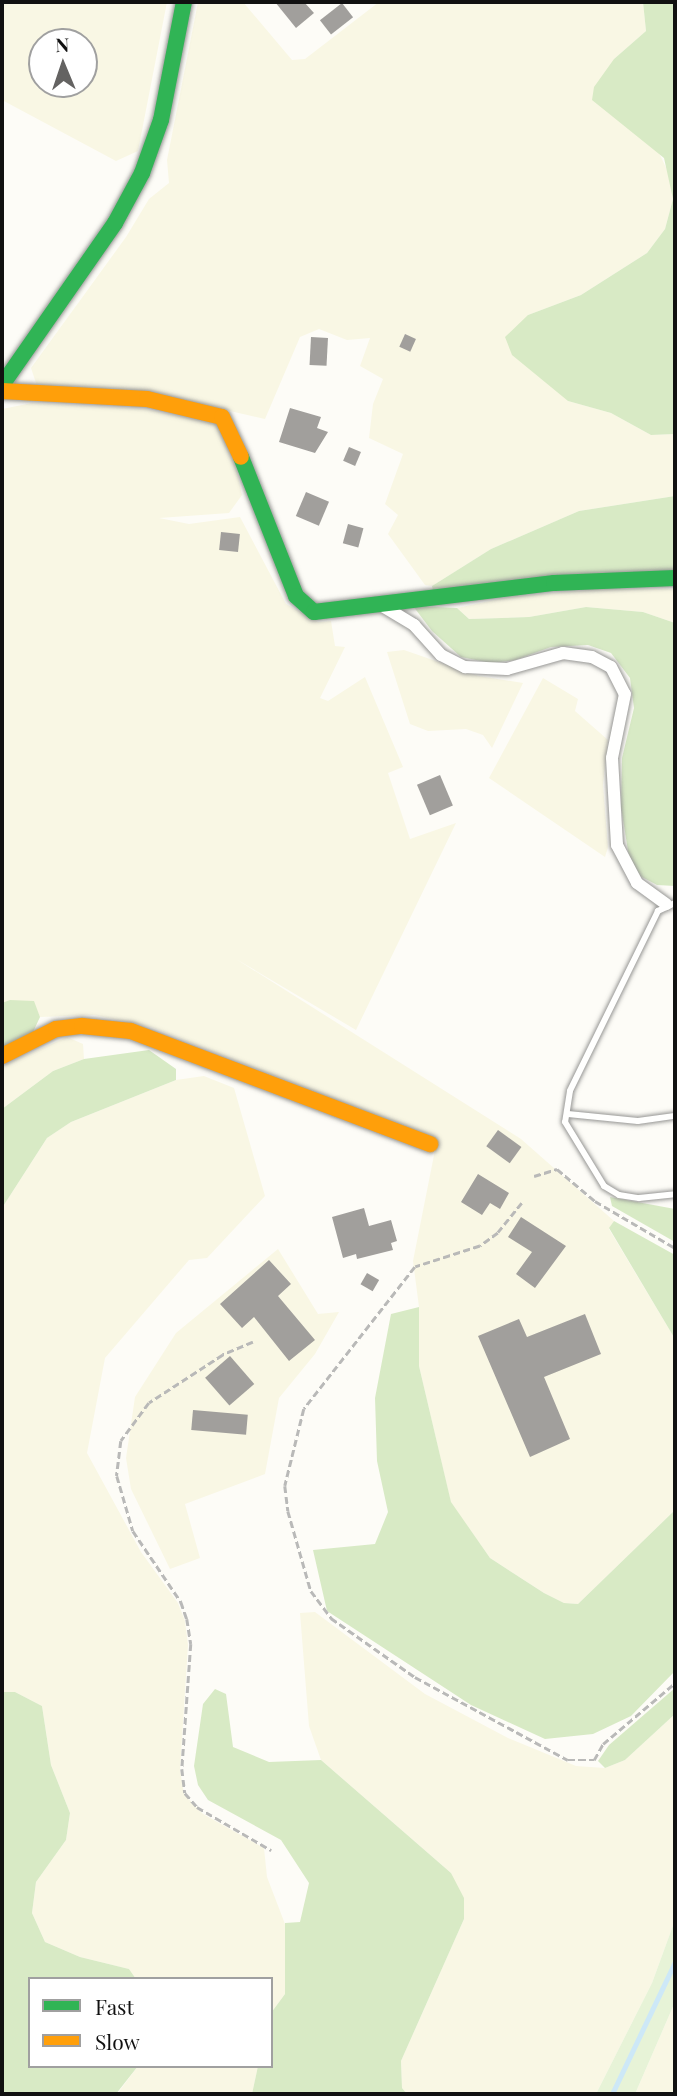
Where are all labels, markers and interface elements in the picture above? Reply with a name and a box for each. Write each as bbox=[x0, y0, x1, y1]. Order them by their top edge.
north arrow bbox=[28, 28, 98, 98]
text: N bbox=[55, 31, 70, 57]
legend bbox=[28, 1977, 273, 2068]
text: Fast bbox=[95, 1992, 134, 2020]
text: Slow bbox=[95, 2027, 140, 2055]

